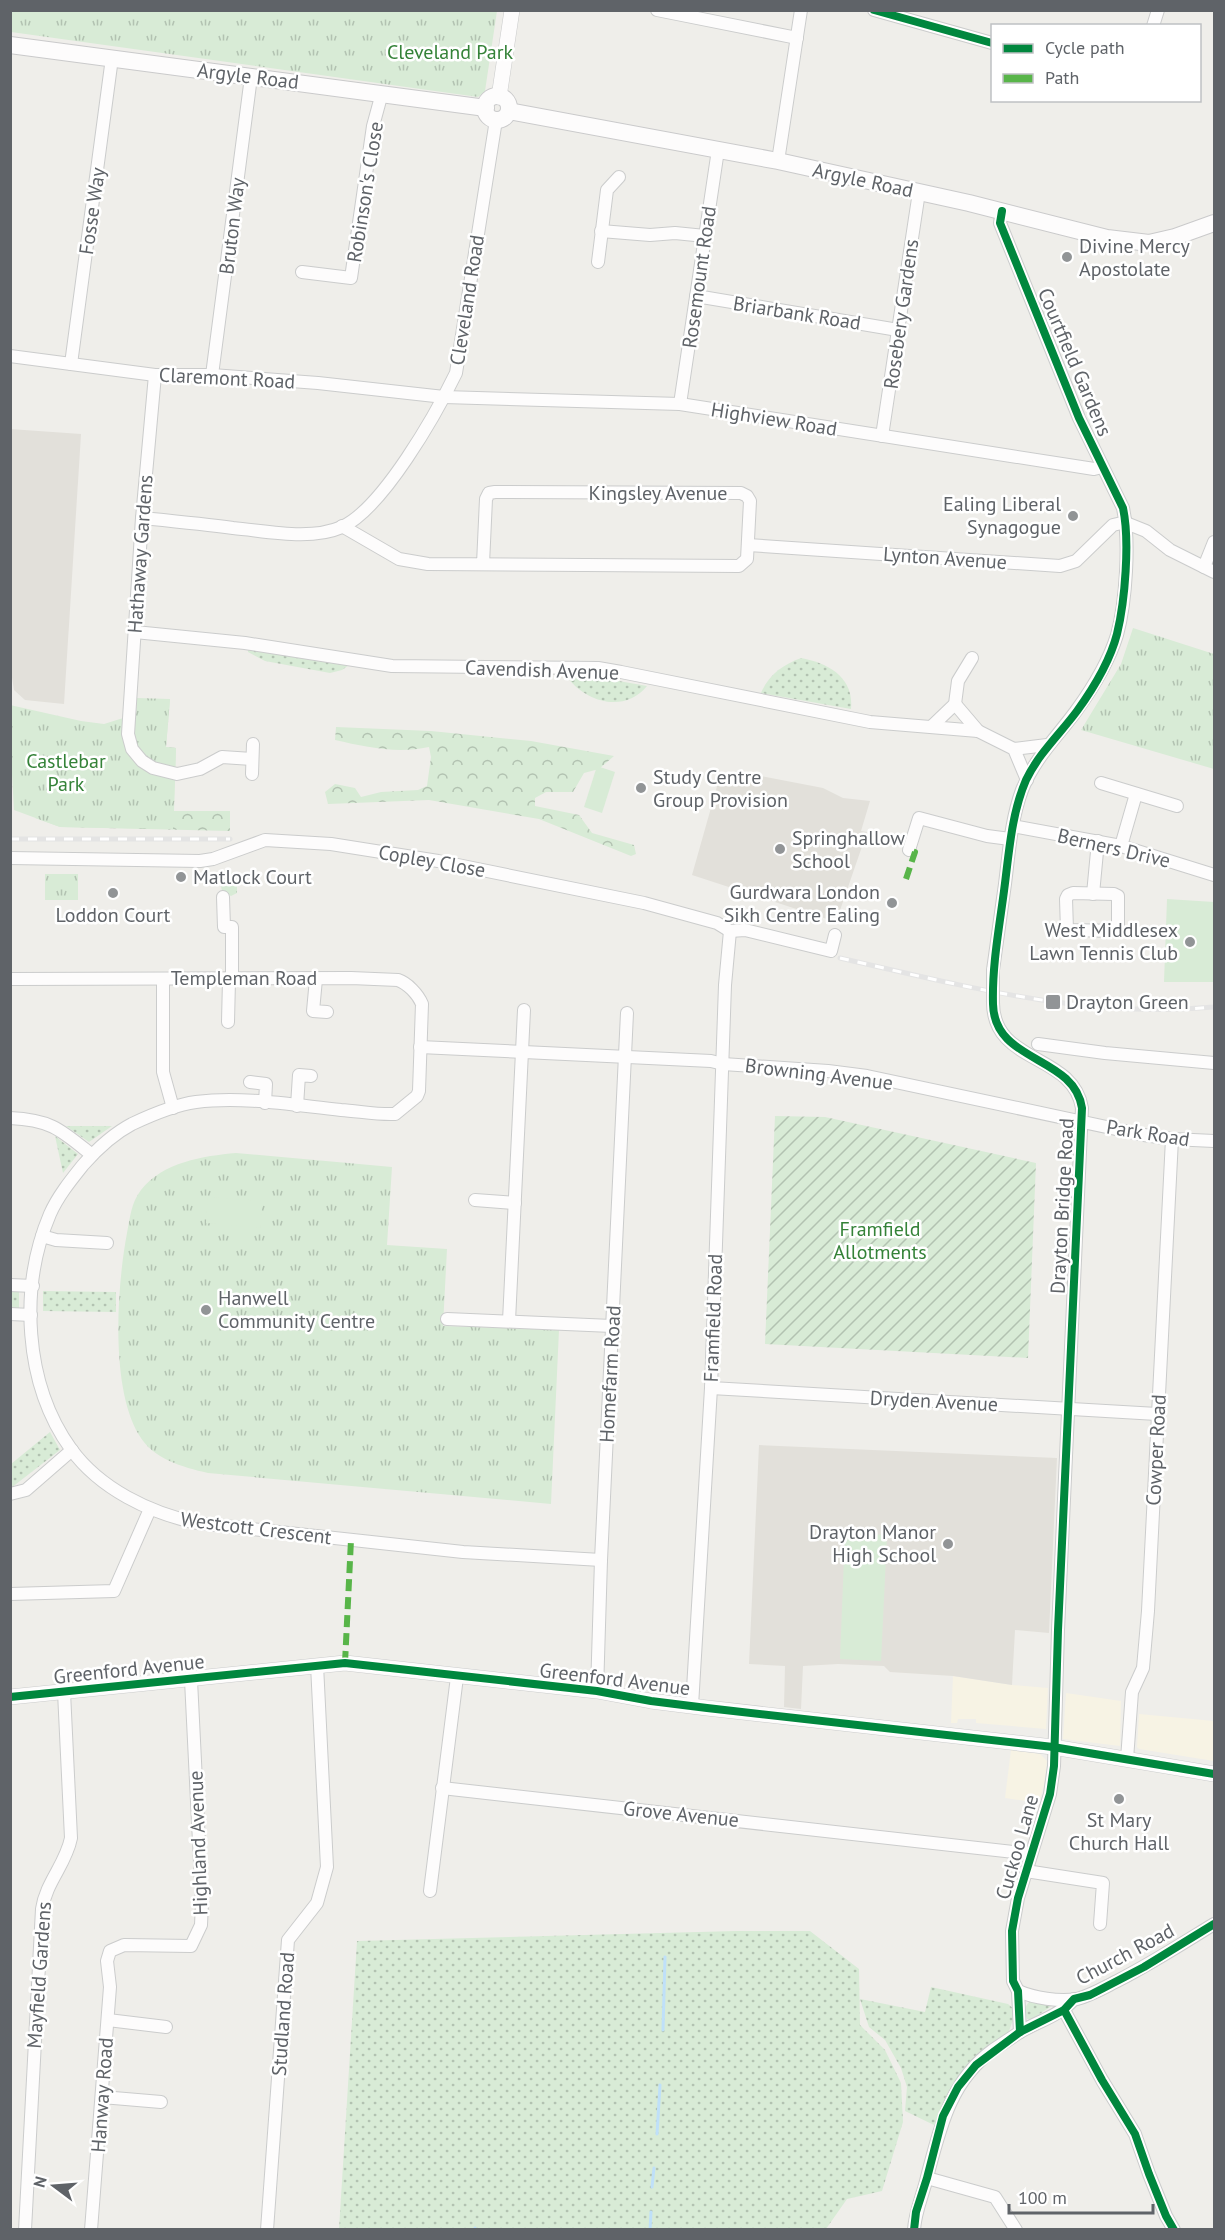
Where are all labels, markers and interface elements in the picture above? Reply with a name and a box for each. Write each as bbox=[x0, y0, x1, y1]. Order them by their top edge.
legend bbox=[991, 24, 1201, 102]
text: Cycle path bbox=[1045, 36, 1125, 59]
park label: Cleveland Park bbox=[387, 39, 513, 65]
street label: Argyle Road bbox=[196, 57, 300, 95]
text: Path bbox=[1045, 66, 1079, 89]
street label: Robinson's Close bbox=[341, 120, 389, 264]
street label: Argyle Road bbox=[810, 157, 916, 203]
street label: Fosse Way bbox=[73, 165, 111, 256]
street label: Bruton Way bbox=[213, 175, 251, 276]
street label: Rosemount Road bbox=[676, 204, 722, 350]
street label: Cleveland Road bbox=[444, 233, 490, 367]
place label: Divine Mercy Apostolate bbox=[1079, 233, 1190, 282]
street label: Rosebery Gardens bbox=[878, 237, 924, 391]
marker: Divine Mercy Apostolate bbox=[1060, 250, 1074, 264]
street label: Courtfield Gardens bbox=[1032, 284, 1118, 440]
street label: Briarbank Road bbox=[731, 290, 863, 336]
street label: Claremont Road bbox=[158, 361, 296, 395]
street label: Highview Road bbox=[709, 396, 839, 442]
street label: Hathaway Gardens bbox=[121, 474, 159, 634]
street label: Kingsley Avenue bbox=[589, 480, 727, 506]
place label: Ealing Liberal Synagogue bbox=[943, 491, 1061, 540]
marker: Ealing Liberal Synagogue bbox=[1066, 509, 1080, 523]
street label: Lynton Avenue bbox=[882, 541, 1008, 575]
street label: Cavendish Avenue bbox=[465, 654, 619, 686]
park label: Castlebar Park bbox=[26, 748, 106, 797]
place label: Study Centre Group Provision bbox=[653, 764, 788, 813]
marker: Study Centre Group Provision bbox=[634, 781, 648, 795]
street label: Berners Drive bbox=[1055, 822, 1173, 874]
place label: Springhallow School bbox=[792, 825, 905, 874]
street label: Copley Close bbox=[376, 839, 488, 883]
marker: Springhallow School bbox=[773, 842, 787, 856]
place label: Matlock Court bbox=[193, 864, 312, 890]
marker: Matlock Court bbox=[174, 870, 188, 884]
place label: Gurdwara London Sikh Centre Ealing bbox=[724, 879, 880, 928]
marker: Loddon Court bbox=[106, 886, 120, 900]
marker: Gurdwara London Sikh Centre Ealing bbox=[885, 896, 899, 910]
place label: Loddon Court bbox=[56, 902, 171, 928]
place label: West Middlesex Lawn Tennis Club bbox=[1029, 917, 1178, 966]
marker: West Middlesex Lawn Tennis Club bbox=[1183, 935, 1197, 949]
street label: Templeman Road bbox=[171, 965, 317, 991]
place label: Drayton Green bbox=[1066, 989, 1189, 1015]
marker: Drayton Green bbox=[1044, 993, 1062, 1011]
street label: Browning Avenue bbox=[744, 1052, 894, 1096]
street label: Park Road bbox=[1105, 1114, 1191, 1152]
street label: Drayton Bridge Road bbox=[1044, 1118, 1080, 1294]
park label: Framfield Allotments bbox=[833, 1216, 927, 1265]
street label: Framfield Road bbox=[698, 1253, 728, 1383]
place label: Hanwell Community Centre bbox=[218, 1285, 375, 1334]
marker: Hanwell Community Centre bbox=[199, 1303, 213, 1317]
street label: Homefarm Road bbox=[593, 1305, 627, 1443]
street label: Dryden Avenue bbox=[869, 1385, 999, 1417]
street label: Cowper Road bbox=[1140, 1394, 1172, 1506]
street label: Westcott Crescent bbox=[179, 1506, 333, 1550]
place label: Drayton Manor High School bbox=[809, 1519, 936, 1568]
marker: Drayton Manor High School bbox=[941, 1537, 955, 1551]
street label: Greenford Avenue bbox=[52, 1648, 206, 1690]
street label: Greenford Avenue bbox=[538, 1657, 692, 1701]
street label: Highland Avenue bbox=[182, 1770, 214, 1916]
street label: Cuckoo Lane bbox=[990, 1792, 1044, 1902]
marker: St Mary Church Hall bbox=[1112, 1792, 1126, 1806]
street label: Grove Avenue bbox=[622, 1795, 740, 1833]
place label: St Mary Church Hall bbox=[1069, 1807, 1169, 1856]
street label: Mayfield Gardens bbox=[21, 1901, 57, 2049]
street label: Church Road bbox=[1071, 1917, 1179, 1991]
street label: Studland Road bbox=[266, 1951, 300, 2077]
street label: Hanway Road bbox=[85, 2037, 119, 2153]
north arrow bbox=[24, 2156, 84, 2216]
text: N bbox=[29, 2174, 51, 2190]
scale bar bbox=[1009, 2177, 1153, 2215]
text: 100 m bbox=[1018, 2186, 1067, 2209]

